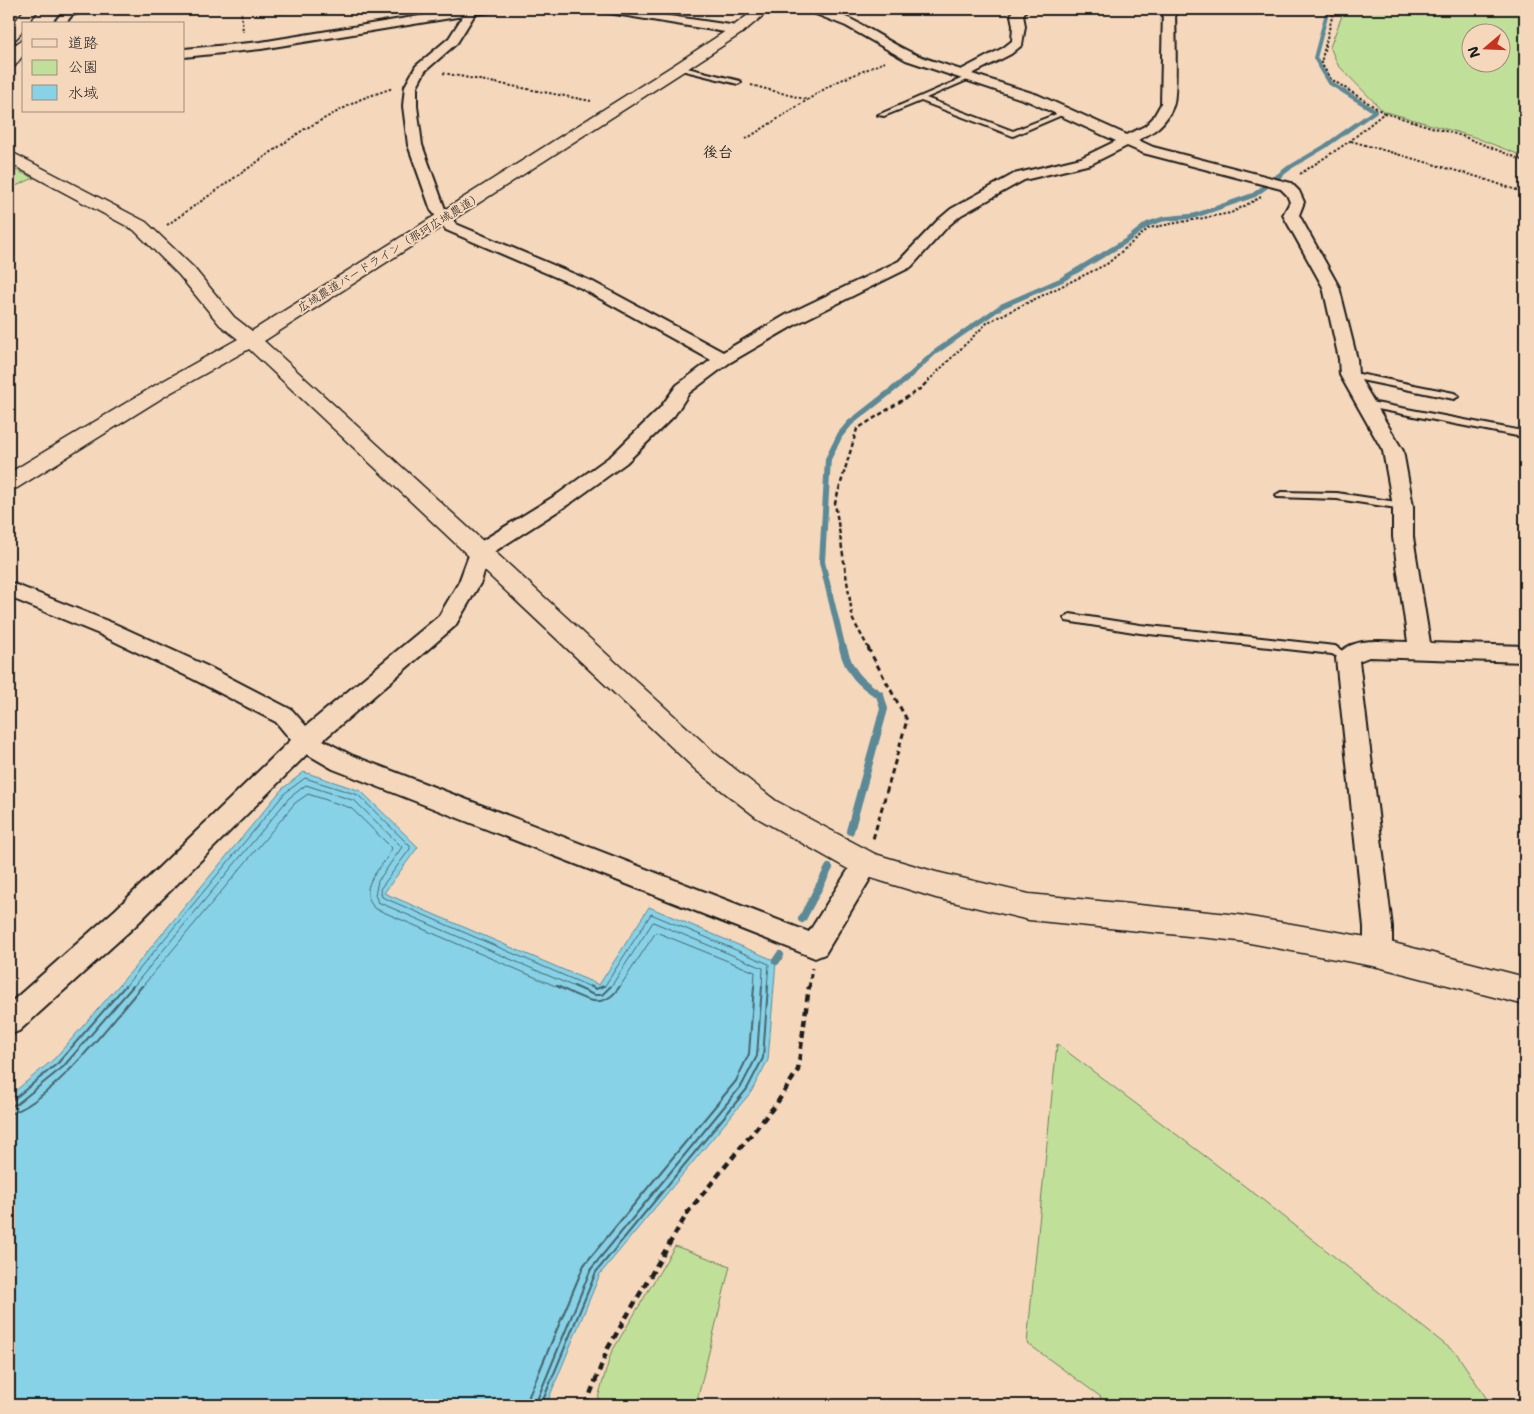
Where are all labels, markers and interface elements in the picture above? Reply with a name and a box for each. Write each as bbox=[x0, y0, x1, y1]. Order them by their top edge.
legend bbox=[22, 22, 185, 112]
north arrow bbox=[1462, 22, 1512, 72]
text: 道路 bbox=[68, 33, 98, 53]
text: N bbox=[1463, 44, 1484, 60]
text: 公園 bbox=[68, 57, 98, 77]
text: 水域 bbox=[68, 83, 98, 103]
district label: 後台 bbox=[703, 142, 733, 162]
street label: 広域農道バードライン（那珂広域農道） bbox=[294, 188, 486, 316]

